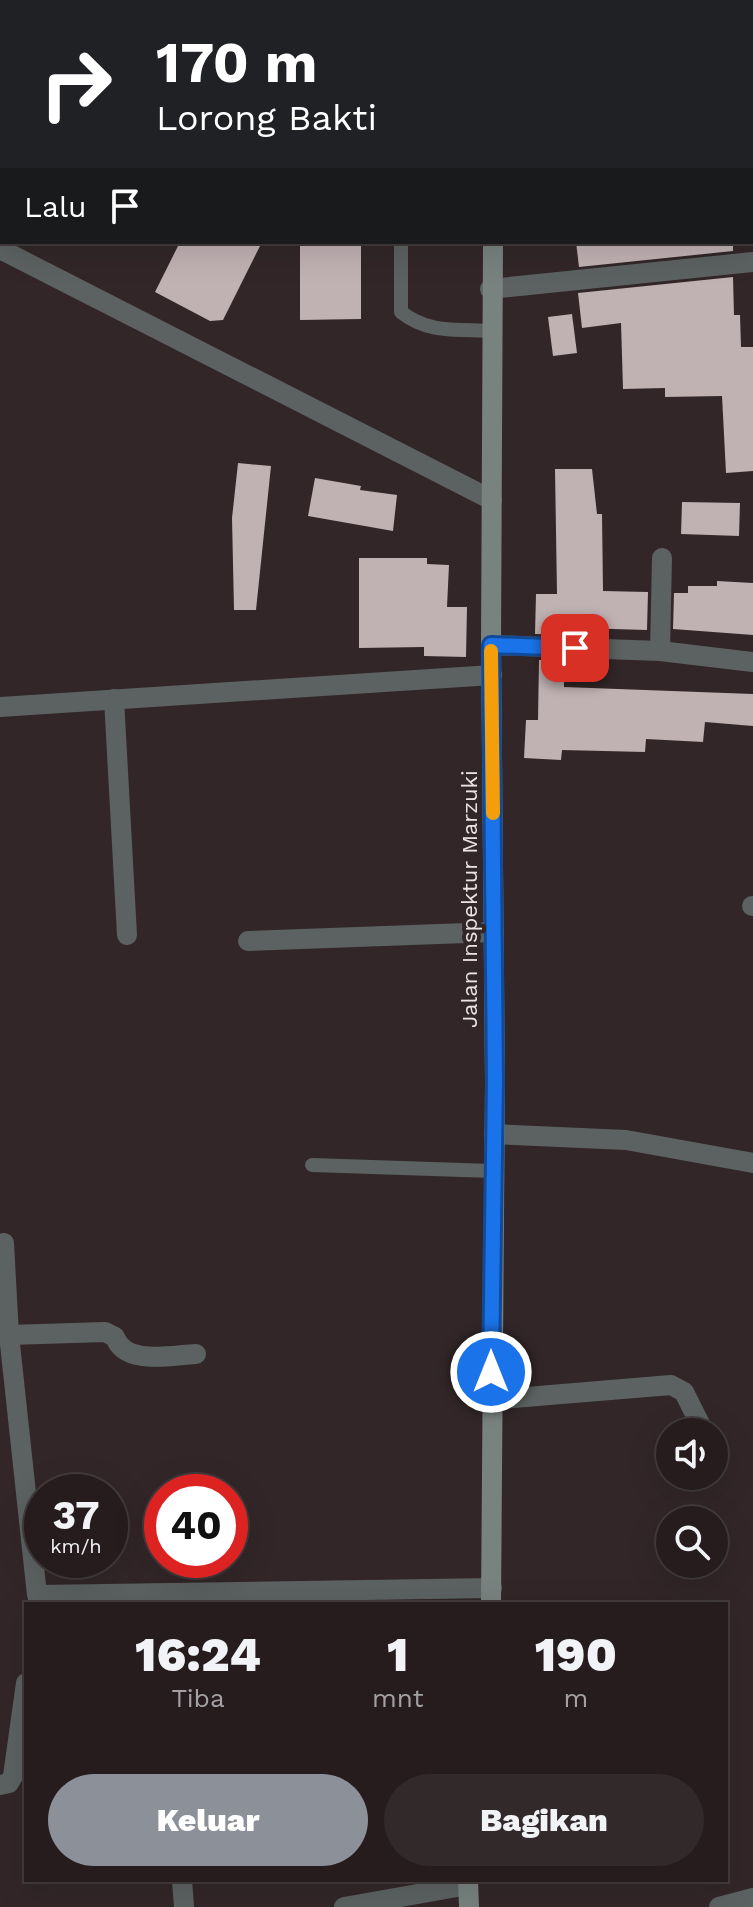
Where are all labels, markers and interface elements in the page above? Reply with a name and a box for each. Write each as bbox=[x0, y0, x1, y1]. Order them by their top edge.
text: 170 m bbox=[156, 30, 318, 96]
icon: right bbox=[24, 32, 128, 136]
text: Lorong Bakti bbox=[156, 97, 377, 139]
icon: arrive bbox=[103, 184, 147, 228]
text: Lalu bbox=[24, 189, 87, 224]
pin bbox=[541, 614, 609, 682]
icon: arrive bbox=[553, 626, 597, 670]
street label: Jalan Inspektur Marzuki bbox=[457, 770, 482, 1028]
position arrow bbox=[449, 1330, 533, 1414]
map controls bbox=[656, 1418, 728, 1578]
button: sound bbox=[656, 1418, 728, 1490]
speed limit sign: 40 bbox=[144, 1474, 248, 1578]
text: 37 bbox=[53, 1492, 99, 1539]
button: search bbox=[656, 1506, 728, 1578]
text: km/h bbox=[50, 1534, 102, 1558]
text: 16:24 bbox=[135, 1626, 261, 1683]
text: 1 bbox=[387, 1626, 409, 1683]
text: 190 bbox=[535, 1626, 617, 1683]
text: Tiba bbox=[171, 1683, 225, 1713]
text: mnt bbox=[372, 1683, 424, 1713]
text: m bbox=[563, 1683, 588, 1713]
button: Keluar bbox=[48, 1774, 368, 1866]
button: Bagikan bbox=[384, 1774, 704, 1866]

